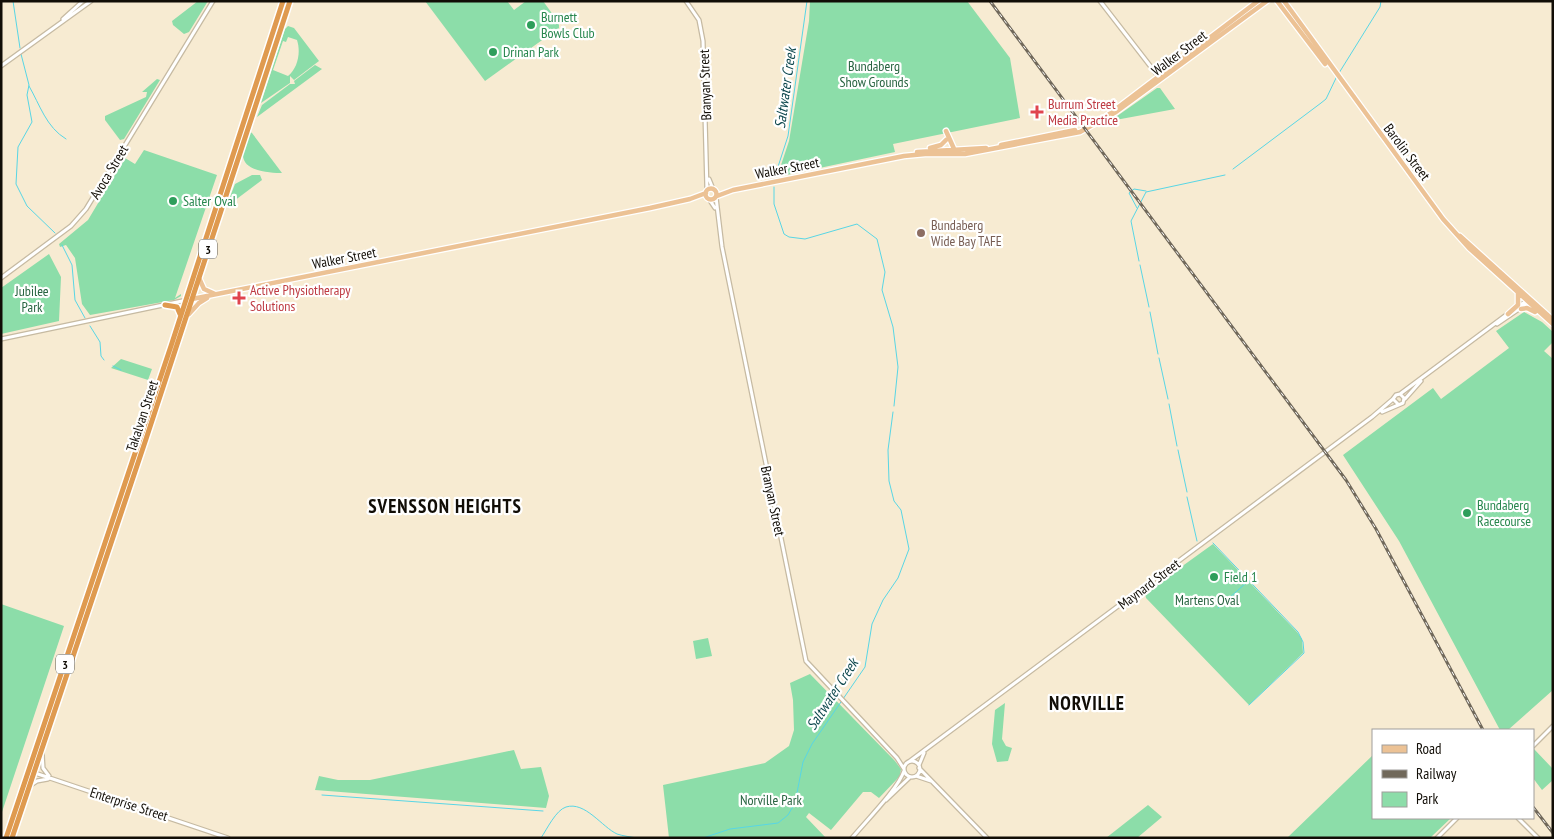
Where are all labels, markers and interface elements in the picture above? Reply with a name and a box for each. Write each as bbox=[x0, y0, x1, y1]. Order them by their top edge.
place label: Burnett Bowls Club bbox=[541, 8, 595, 42]
marker: Burnett Bowls Club bbox=[525, 19, 537, 31]
street label: Walker Street bbox=[1148, 26, 1210, 80]
place label: Drinan Park bbox=[503, 43, 559, 61]
water label: Saltwater Creek bbox=[770, 44, 800, 130]
marker: Drinan Park bbox=[487, 46, 499, 58]
street label: Branyan Street bbox=[695, 49, 715, 121]
park label: Bundaberg Show Grounds bbox=[840, 57, 909, 91]
place label: Burrum Street Media Practice bbox=[1048, 95, 1118, 129]
marker: Burrum Street Media Practice bbox=[1030, 105, 1044, 119]
street label: Barolin Street bbox=[1380, 120, 1434, 184]
street label: Avoca Street bbox=[86, 141, 132, 202]
street label: Walker Street bbox=[754, 153, 821, 183]
place label: Salter Oval bbox=[183, 192, 237, 210]
marker: Salter Oval bbox=[167, 195, 179, 207]
place label: Bundaberg Wide Bay TAFE bbox=[931, 216, 1002, 250]
marker: Bundaberg Wide Bay TAFE bbox=[915, 227, 927, 239]
road number: 3 bbox=[199, 240, 217, 258]
street label: Walker Street bbox=[311, 243, 378, 273]
place label: Active Physiotherapy Solutions bbox=[250, 281, 351, 315]
park label: Jubilee Park bbox=[14, 282, 49, 316]
marker: Active Physiotherapy Solutions bbox=[232, 291, 246, 305]
street label: Takalvan Street bbox=[122, 378, 162, 454]
street label: Branyan Street bbox=[757, 464, 789, 538]
district label: SVENSSON HEIGHTS bbox=[368, 494, 522, 518]
place label: Bundaberg Racecourse bbox=[1477, 496, 1531, 530]
marker: Bundaberg Racecourse bbox=[1461, 507, 1473, 519]
street label: Maynard Street bbox=[1114, 555, 1184, 613]
place label: Field 1 bbox=[1224, 568, 1257, 586]
marker: Field 1 bbox=[1208, 571, 1220, 583]
park label: Martens Oval bbox=[1175, 591, 1240, 609]
water label: Saltwater Creek bbox=[802, 653, 863, 733]
road number: 3 bbox=[56, 654, 74, 674]
district label: NORVILLE bbox=[1049, 691, 1125, 715]
legend bbox=[1372, 729, 1534, 819]
text: Road bbox=[1416, 739, 1442, 758]
text: Railway bbox=[1416, 764, 1457, 783]
street label: Enterprise Street bbox=[88, 783, 170, 825]
text: Park bbox=[1416, 789, 1438, 808]
park label: Norville Park bbox=[740, 791, 803, 809]

